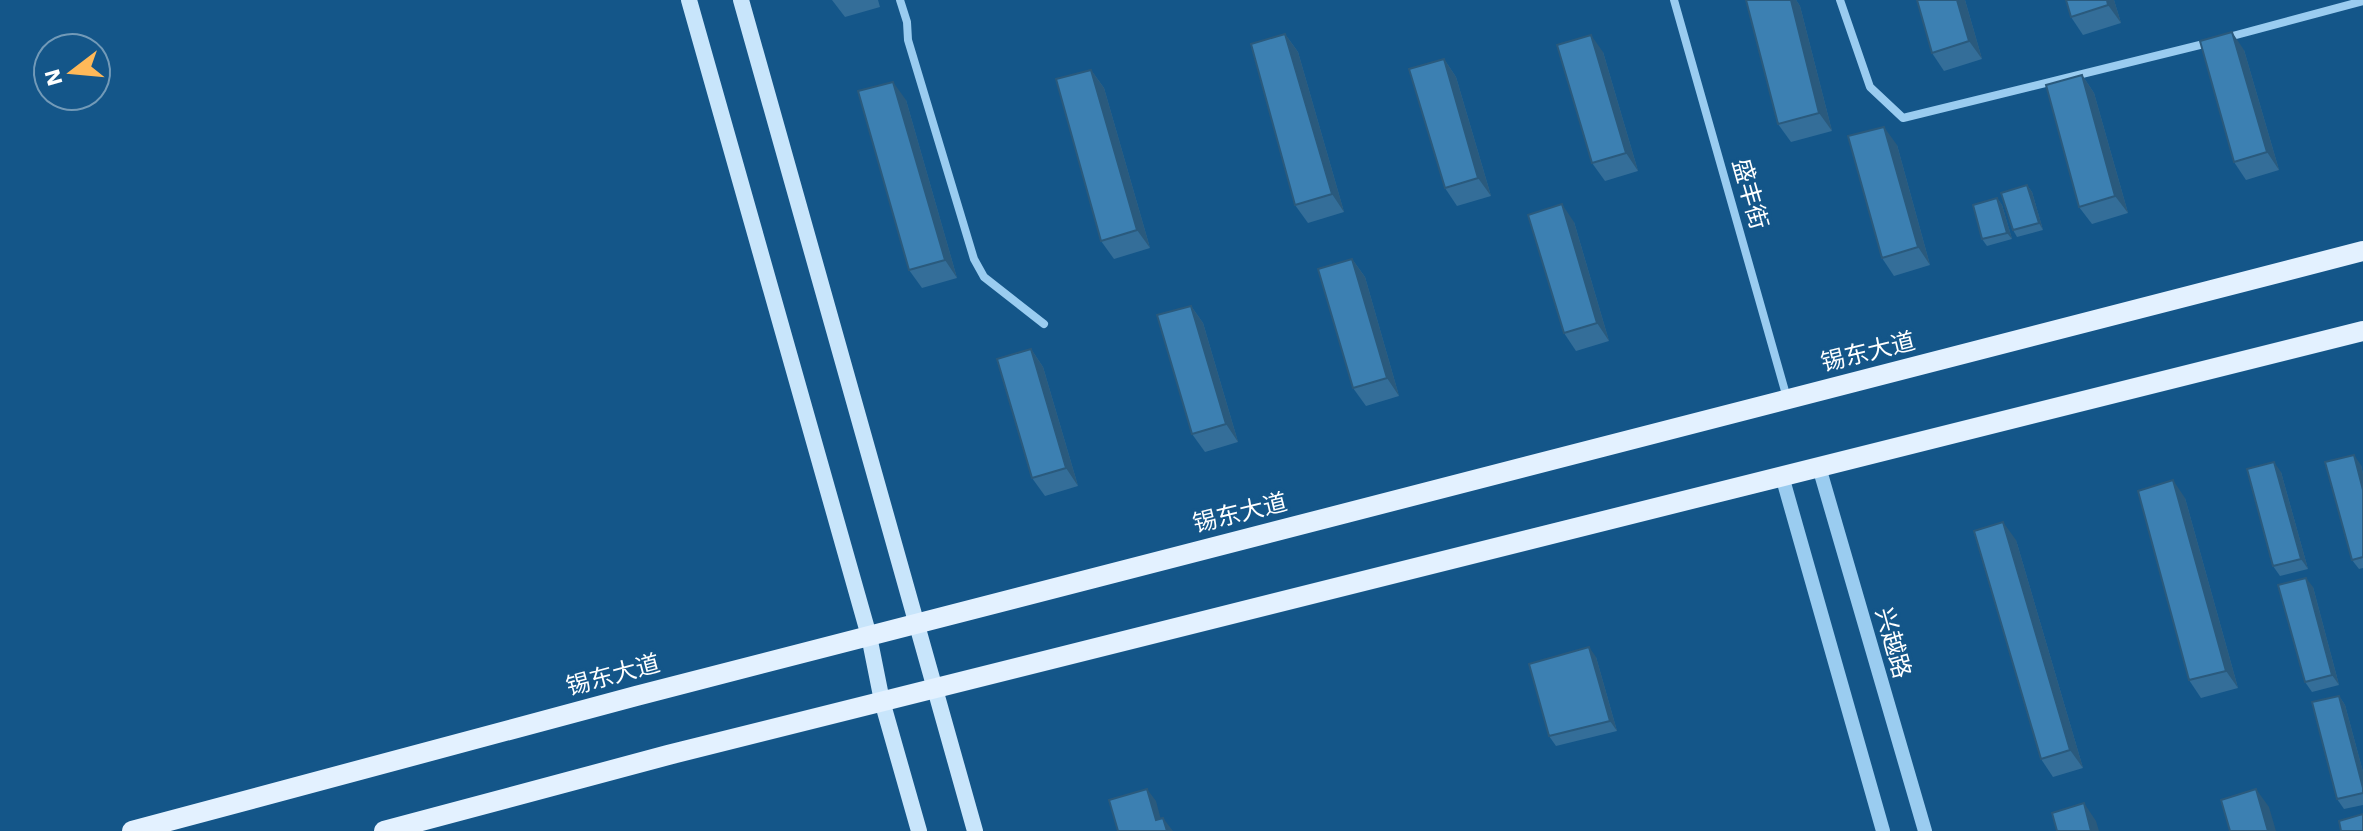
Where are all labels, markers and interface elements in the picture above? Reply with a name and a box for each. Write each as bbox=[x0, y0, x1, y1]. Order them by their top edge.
north arrow bbox=[32, 32, 112, 112]
text: N bbox=[39, 66, 68, 89]
street label: 盛丰街 bbox=[1727, 156, 1773, 232]
street label: 锡东大道 bbox=[1818, 327, 1918, 377]
street label: 锡东大道 bbox=[1190, 488, 1290, 538]
street label: 兴越路 bbox=[1870, 605, 1916, 681]
street label: 锡东大道 bbox=[563, 649, 663, 701]

